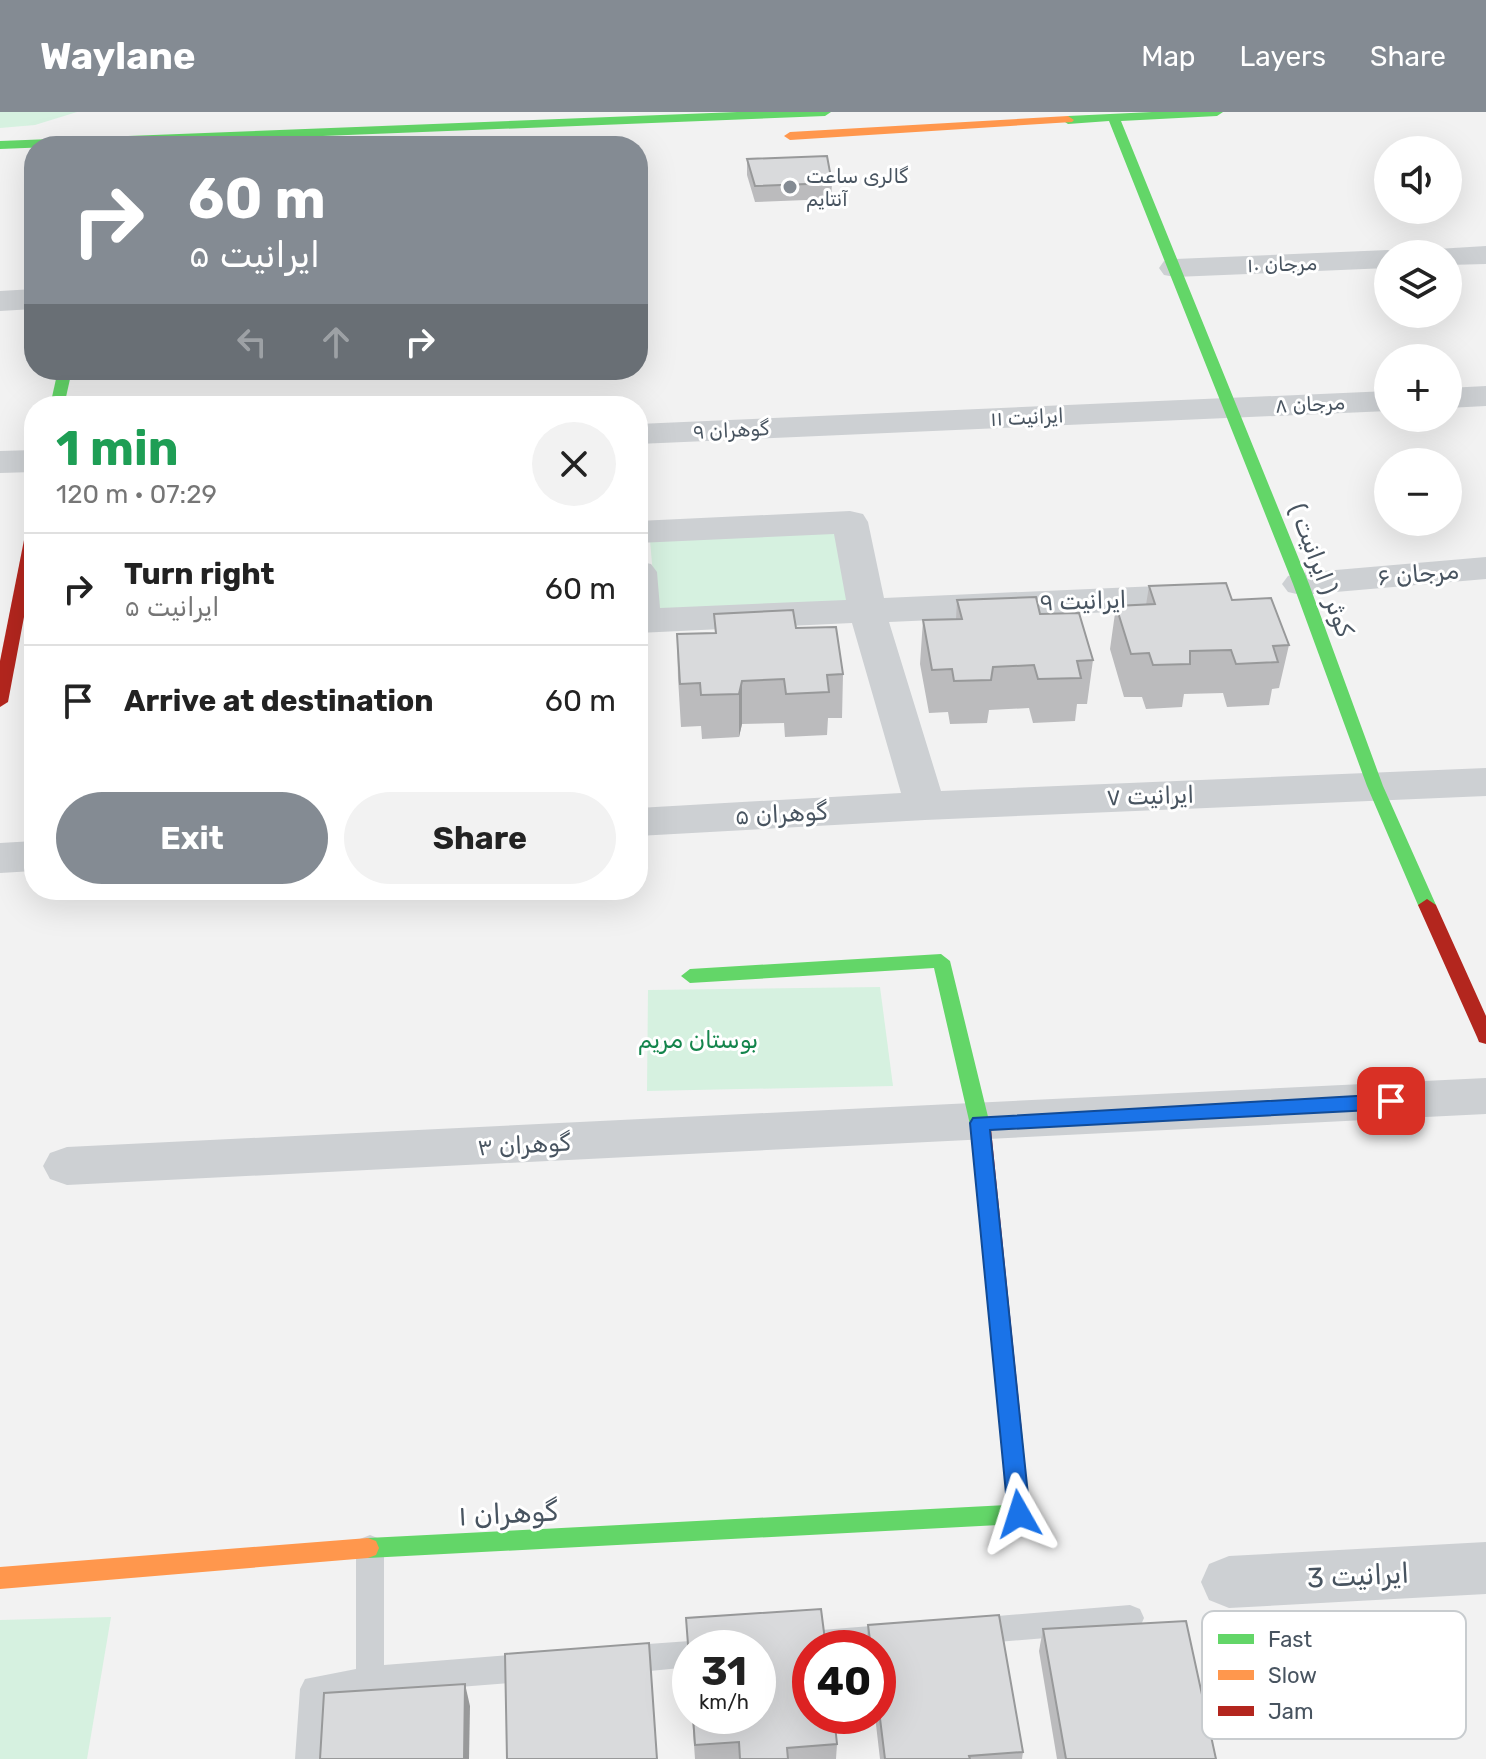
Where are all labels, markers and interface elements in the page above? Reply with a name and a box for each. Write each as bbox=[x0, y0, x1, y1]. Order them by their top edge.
text: Waylane bbox=[40, 33, 196, 79]
text: Map bbox=[1141, 40, 1196, 73]
text: Layers bbox=[1240, 40, 1326, 73]
text: Share bbox=[1370, 40, 1446, 73]
map controls bbox=[1374, 136, 1462, 536]
button: sound bbox=[1374, 136, 1462, 224]
place label: گالری ساعت آنتایم bbox=[806, 164, 908, 212]
text: 60 m bbox=[188, 166, 326, 232]
icon: right bbox=[56, 168, 160, 272]
marker: گالری ساعت آنتایم bbox=[781, 178, 799, 196]
text: ایرانیت ۵ bbox=[188, 233, 320, 276]
button: layers bbox=[1374, 240, 1462, 328]
street label: مرجان ۱۰ bbox=[1247, 251, 1317, 277]
icon: left bbox=[230, 320, 274, 364]
icon: ahead bbox=[314, 320, 358, 364]
icon: right bbox=[398, 320, 442, 364]
button: + bbox=[1374, 344, 1462, 432]
street label: مرجان ۸ bbox=[1274, 390, 1346, 418]
street label: ایرانیت ۱۱ bbox=[990, 403, 1064, 431]
street label: گوهران ۹ bbox=[692, 416, 770, 444]
text: 1 min bbox=[56, 420, 179, 477]
button: close bbox=[532, 422, 616, 506]
button: − bbox=[1374, 448, 1462, 536]
text: 120 m · 07:29 bbox=[56, 479, 217, 510]
street label: کوثر ( ایرانیت ) bbox=[1283, 500, 1359, 641]
text: Turn right bbox=[124, 556, 275, 592]
street label: مرجان ۶ bbox=[1376, 556, 1460, 592]
icon: right bbox=[56, 567, 100, 611]
text: 60 m bbox=[545, 571, 616, 607]
street label: ایرانیت ۹ bbox=[1039, 585, 1127, 617]
text: ایرانیت ۵ bbox=[124, 592, 220, 623]
icon: arrive bbox=[56, 679, 100, 723]
text: Arrive at destination bbox=[124, 683, 434, 719]
text: 60 m bbox=[545, 683, 616, 719]
street label: ایرانیت ۷ bbox=[1105, 780, 1195, 812]
button: Exit bbox=[56, 792, 328, 884]
button: Share bbox=[344, 792, 616, 884]
street label: گوهران ۵ bbox=[734, 798, 828, 830]
park label: بوستان مریم bbox=[638, 1026, 758, 1055]
pin bbox=[1357, 1067, 1425, 1135]
icon: arrive bbox=[1369, 1079, 1413, 1123]
street label: گوهران ۳ bbox=[477, 1129, 572, 1161]
position arrow bbox=[977, 1472, 1061, 1556]
street label: گوهران ۱ bbox=[457, 1494, 559, 1533]
street label: ایرانیت 3 bbox=[1306, 1556, 1410, 1595]
legend bbox=[1202, 1611, 1466, 1739]
text: Fast bbox=[1268, 1626, 1313, 1653]
speed limit sign: 40 bbox=[792, 1630, 896, 1734]
text: 31 bbox=[701, 1648, 747, 1695]
text: Slow bbox=[1268, 1662, 1317, 1689]
text: km/h bbox=[699, 1690, 749, 1714]
text: Jam bbox=[1268, 1698, 1314, 1725]

